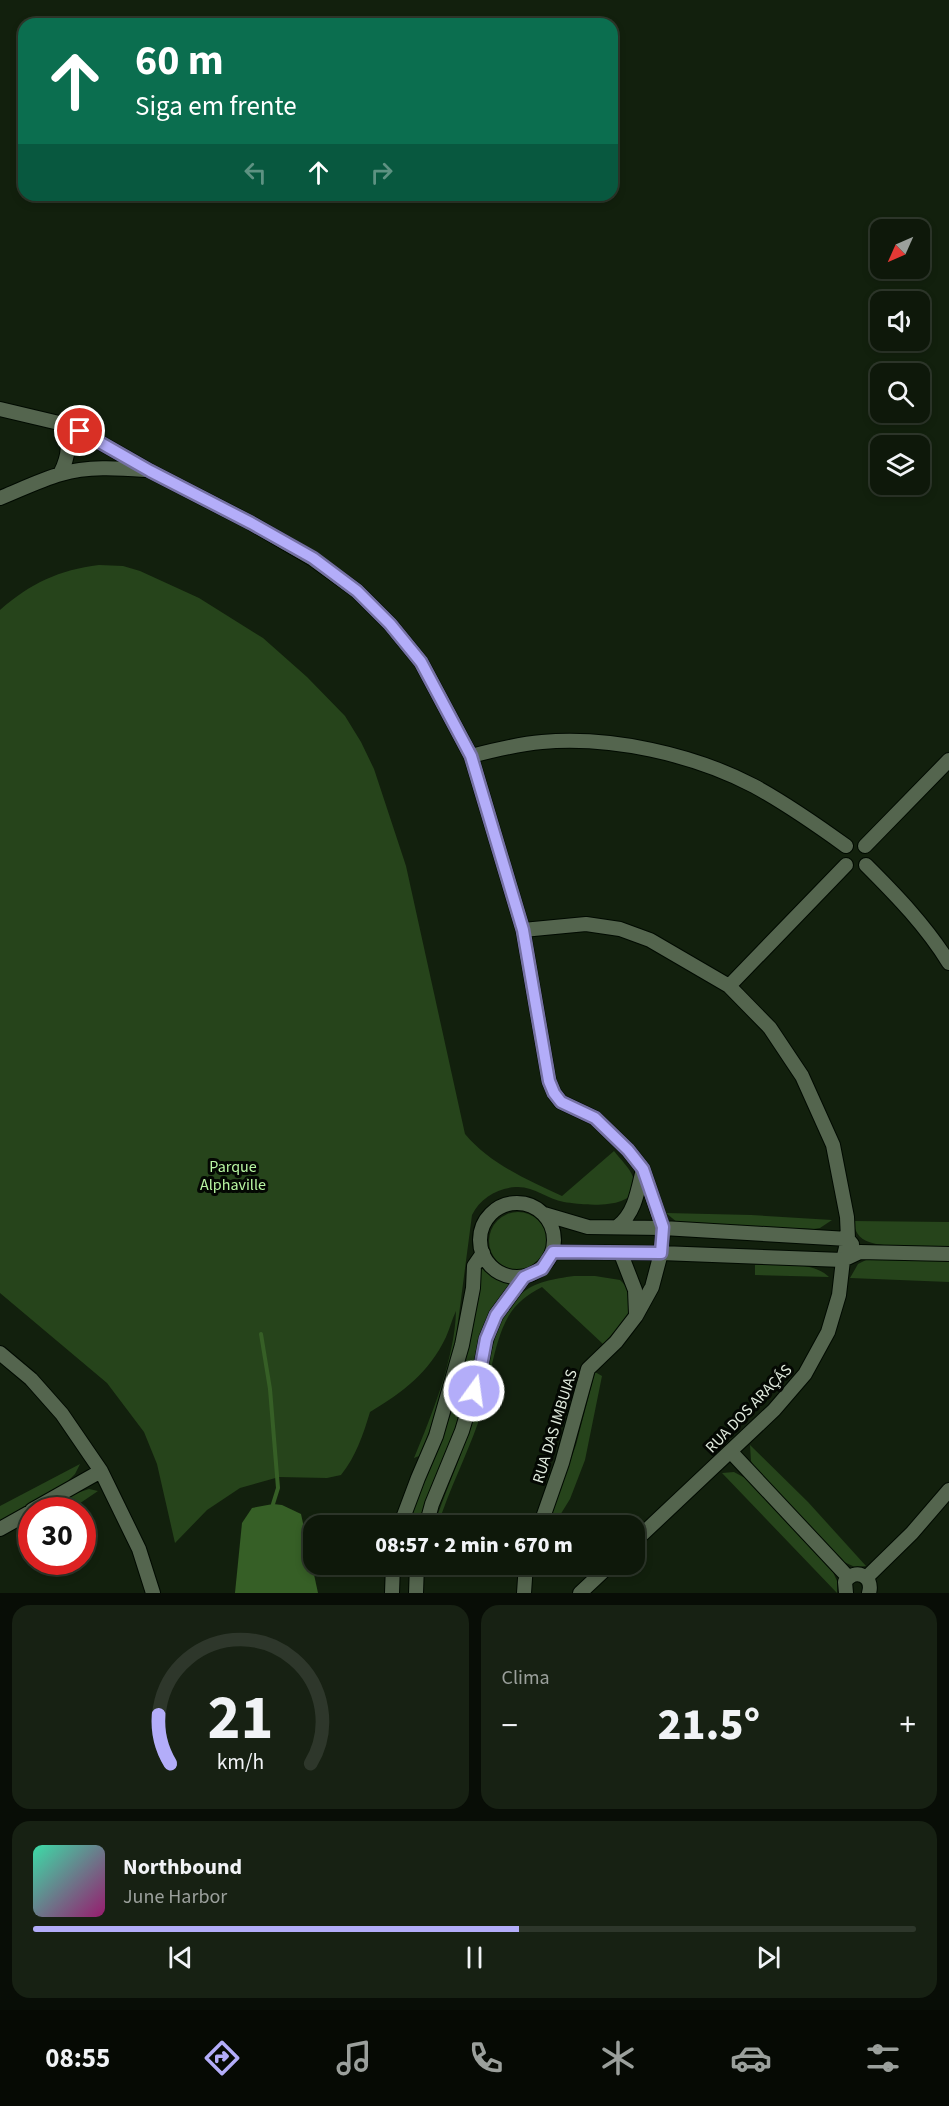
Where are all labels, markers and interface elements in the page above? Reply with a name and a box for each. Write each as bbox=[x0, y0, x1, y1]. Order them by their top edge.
text: 60 m bbox=[135, 31, 224, 91]
icon: ahead bbox=[36, 42, 114, 120]
text: Siga em frente bbox=[135, 87, 297, 126]
icon: left bbox=[239, 156, 272, 189]
icon: ahead bbox=[302, 156, 335, 189]
icon: right bbox=[365, 156, 398, 189]
north arrow bbox=[870, 219, 930, 279]
map controls bbox=[870, 219, 930, 495]
button: sound bbox=[870, 291, 930, 351]
button: search bbox=[870, 363, 930, 423]
pin bbox=[54, 405, 105, 456]
icon: arrive bbox=[63, 414, 96, 447]
button: layers bbox=[870, 435, 930, 495]
park label: Parque Alphaville bbox=[200, 1156, 266, 1196]
position arrow bbox=[442, 1359, 506, 1423]
street label: RUA DOS ARAÇÁS bbox=[701, 1359, 797, 1458]
street label: RUA DAS IMBUIAS bbox=[527, 1367, 583, 1486]
speed limit sign: 30 bbox=[18, 1497, 96, 1575]
text: 08:57 · 2 min · 670 m bbox=[375, 1529, 573, 1561]
text: Clima bbox=[502, 1664, 550, 1692]
text: 21 bbox=[207, 1674, 273, 1763]
text: 21.5° bbox=[657, 1693, 760, 1757]
text: − bbox=[502, 1702, 518, 1749]
text: + bbox=[900, 1702, 916, 1749]
text: km/h bbox=[216, 1747, 264, 1778]
text: Northbound bbox=[123, 1851, 242, 1883]
text: June Harbor bbox=[123, 1883, 227, 1911]
icon: previous bbox=[164, 1941, 197, 1974]
icon: pause bbox=[458, 1941, 491, 1974]
icon: next bbox=[752, 1941, 785, 1974]
icon: directions bbox=[201, 2037, 243, 2079]
icon: music bbox=[333, 2037, 375, 2079]
icon: phone bbox=[465, 2037, 507, 2079]
icon: climate bbox=[597, 2037, 639, 2079]
icon: car bbox=[730, 2037, 772, 2079]
icon: filters bbox=[862, 2037, 904, 2079]
text: 08:55 bbox=[45, 2039, 110, 2078]

